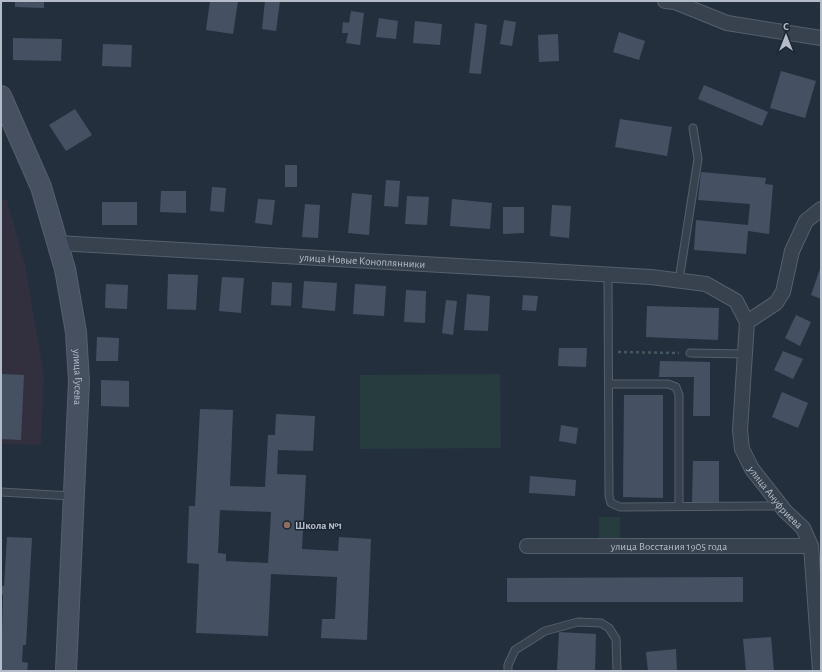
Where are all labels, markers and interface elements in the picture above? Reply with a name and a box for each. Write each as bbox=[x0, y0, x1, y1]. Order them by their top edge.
north arrow bbox=[766, 16, 806, 56]
text: С bbox=[783, 21, 789, 32]
street label: улица Новые Коноплянники bbox=[298, 252, 426, 270]
street label: улица Гусева bbox=[71, 348, 84, 405]
street label: улица Ануфриева bbox=[745, 464, 805, 531]
marker: Школа №1 bbox=[282, 520, 292, 530]
place label: Школа №1 bbox=[295, 520, 342, 531]
street label: улица Восстания 1905 года bbox=[610, 541, 727, 552]

